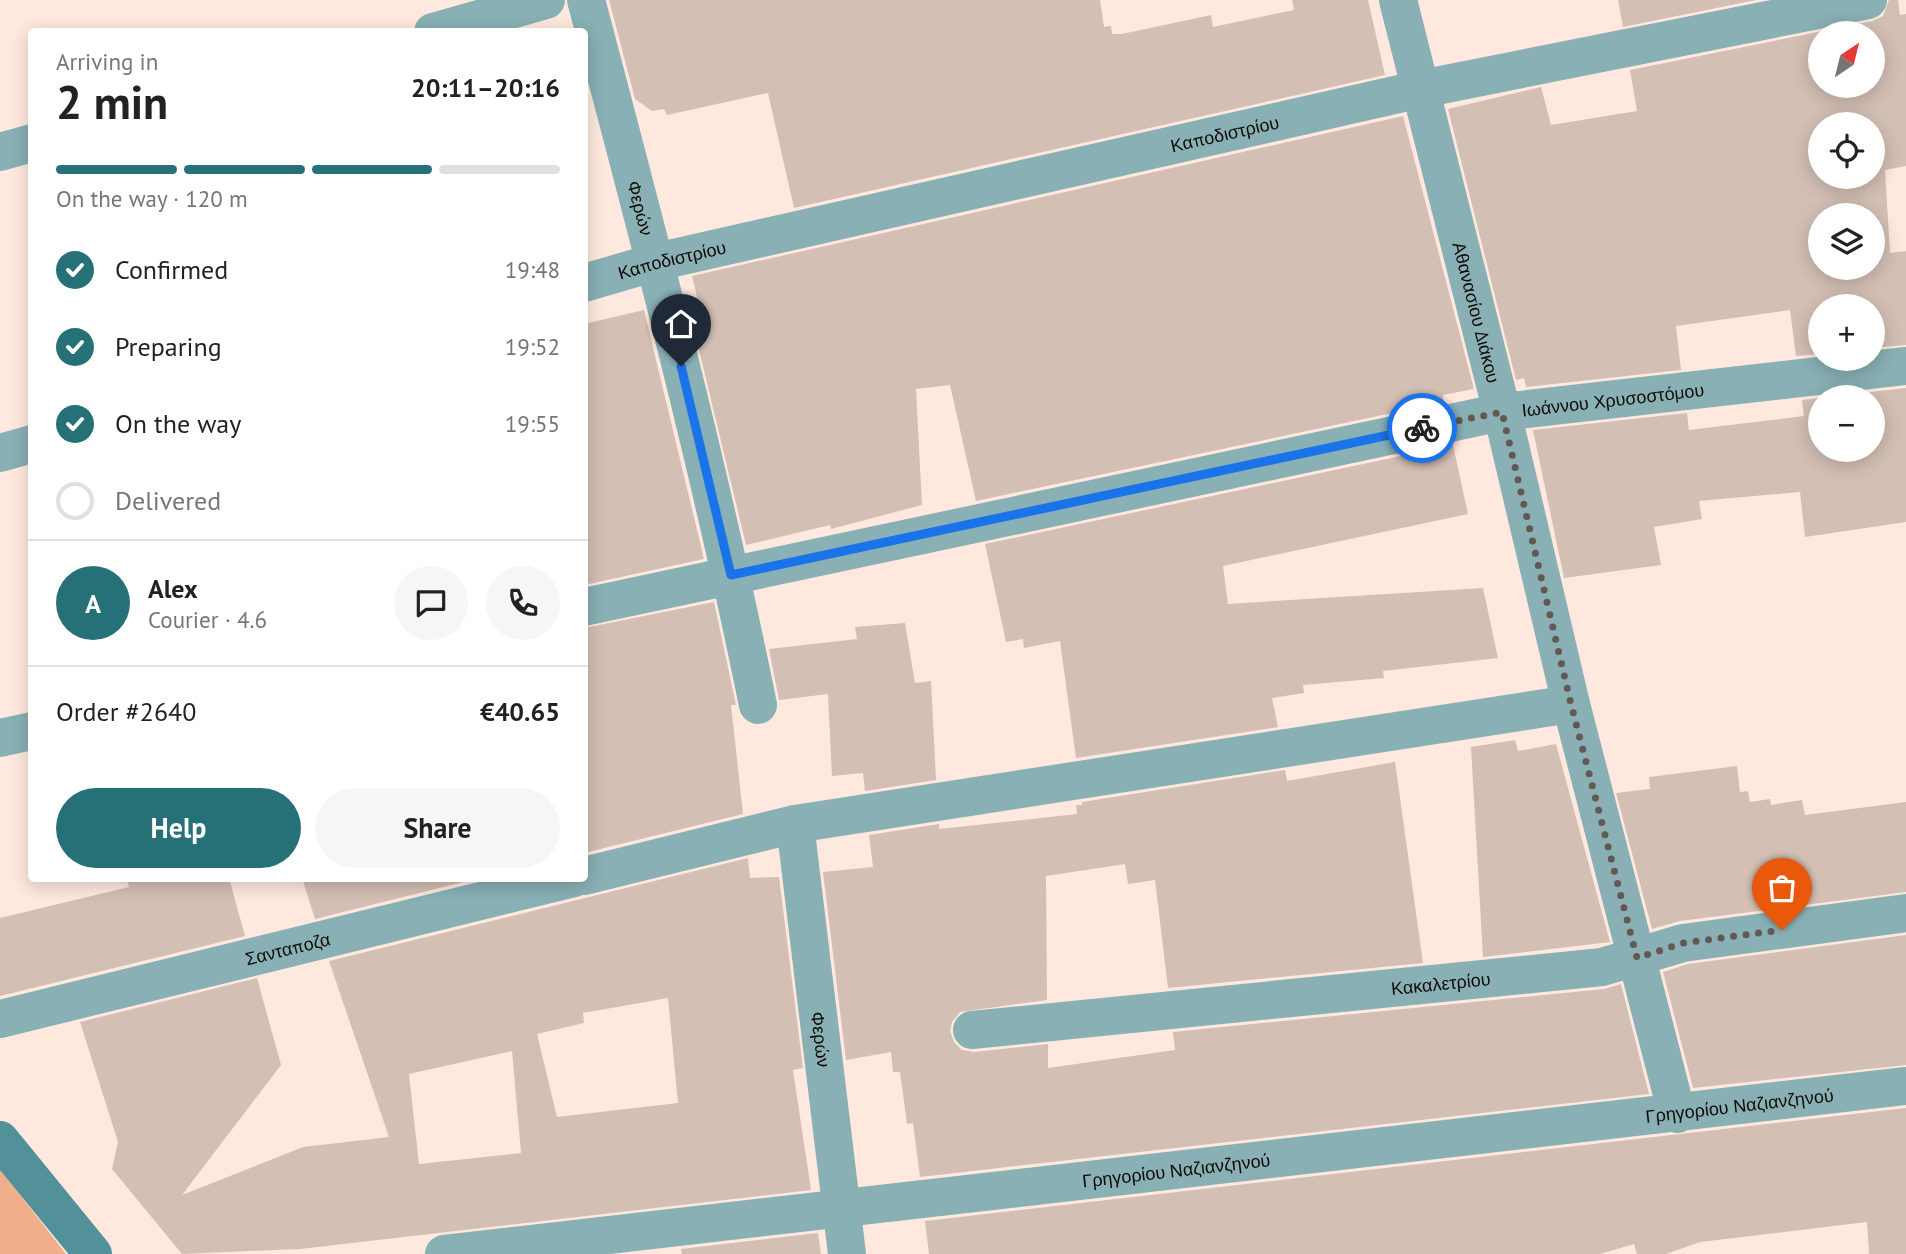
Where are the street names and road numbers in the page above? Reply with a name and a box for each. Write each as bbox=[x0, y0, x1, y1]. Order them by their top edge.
street label: Καποδιστρίου bbox=[1168, 110, 1281, 157]
street label: Φερών bbox=[623, 178, 659, 238]
street label: Καποδιστρίου bbox=[615, 235, 728, 284]
street label: Αθανασίου Διάκου bbox=[1448, 239, 1506, 385]
street label: Ιωάννου Χρυσοστόμου bbox=[1520, 378, 1705, 421]
street label: Σανταποζα bbox=[243, 927, 332, 970]
street label: Κακαλετρίου bbox=[1390, 967, 1491, 1000]
street label: Φερών bbox=[806, 1010, 836, 1068]
street label: Γρηγορίου Ναζιανζηνού bbox=[1644, 1083, 1835, 1127]
street label: Γρηγορίου Ναζιανζηνού bbox=[1081, 1148, 1271, 1192]

